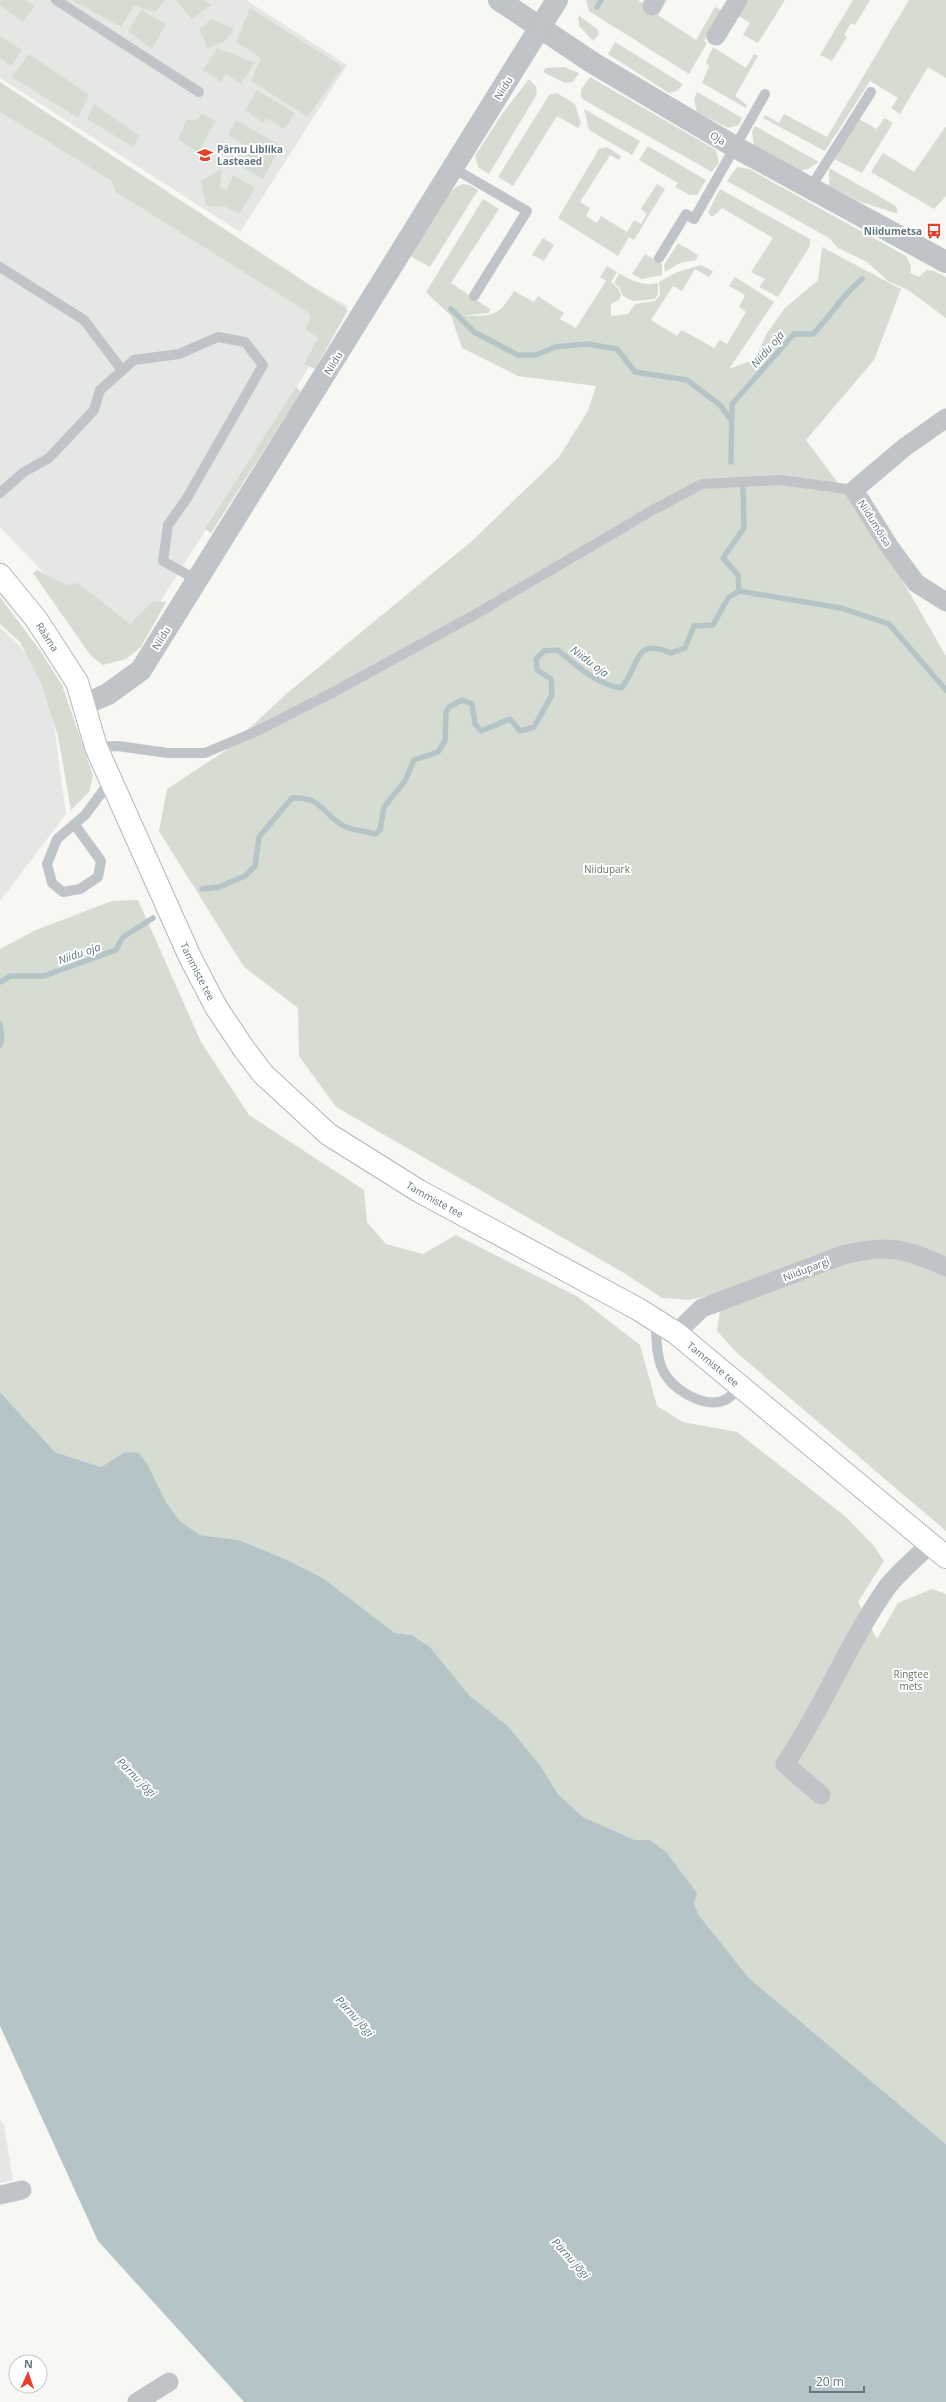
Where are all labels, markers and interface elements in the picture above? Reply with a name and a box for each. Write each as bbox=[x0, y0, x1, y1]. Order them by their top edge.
street label: Niidu bbox=[490, 74, 516, 102]
street label: Oja bbox=[708, 128, 728, 148]
place label: Pärnu Liblika Lasteaed bbox=[217, 142, 283, 168]
school or university icon: Pärnu Liblika Lasteaed bbox=[196, 146, 214, 164]
bus stop icon: Niidumetsa bbox=[925, 222, 943, 240]
place label: Niidumetsa bbox=[864, 224, 922, 238]
water label: Niidu oja bbox=[747, 327, 787, 371]
street label: Niidu bbox=[320, 349, 346, 377]
street label: Niidumõisa bbox=[855, 497, 895, 549]
street label: Rääma bbox=[33, 619, 62, 654]
street label: Niidu bbox=[148, 624, 174, 652]
water label: Niidu oja bbox=[568, 642, 612, 680]
park label: Niidupark bbox=[584, 862, 631, 876]
water label: Niidu oja bbox=[56, 939, 102, 967]
street label: Tammiste tee bbox=[177, 940, 219, 1003]
street label: Tammiste tee bbox=[404, 1178, 467, 1221]
street label: Niidupargi bbox=[781, 1254, 831, 1284]
street label: Tammiste tee bbox=[684, 1338, 742, 1390]
park label: Ringtee mets bbox=[893, 1667, 929, 1693]
water label: Pärnu jõgi bbox=[114, 1754, 160, 1800]
water label: Pärnu jõgi bbox=[333, 1992, 377, 2040]
water label: Pärnu jõgi bbox=[549, 2234, 593, 2282]
north arrow bbox=[8, 2354, 48, 2394]
text: N bbox=[24, 2356, 33, 2371]
scale bar bbox=[810, 2368, 864, 2394]
text: 20 m bbox=[816, 2373, 844, 2390]

